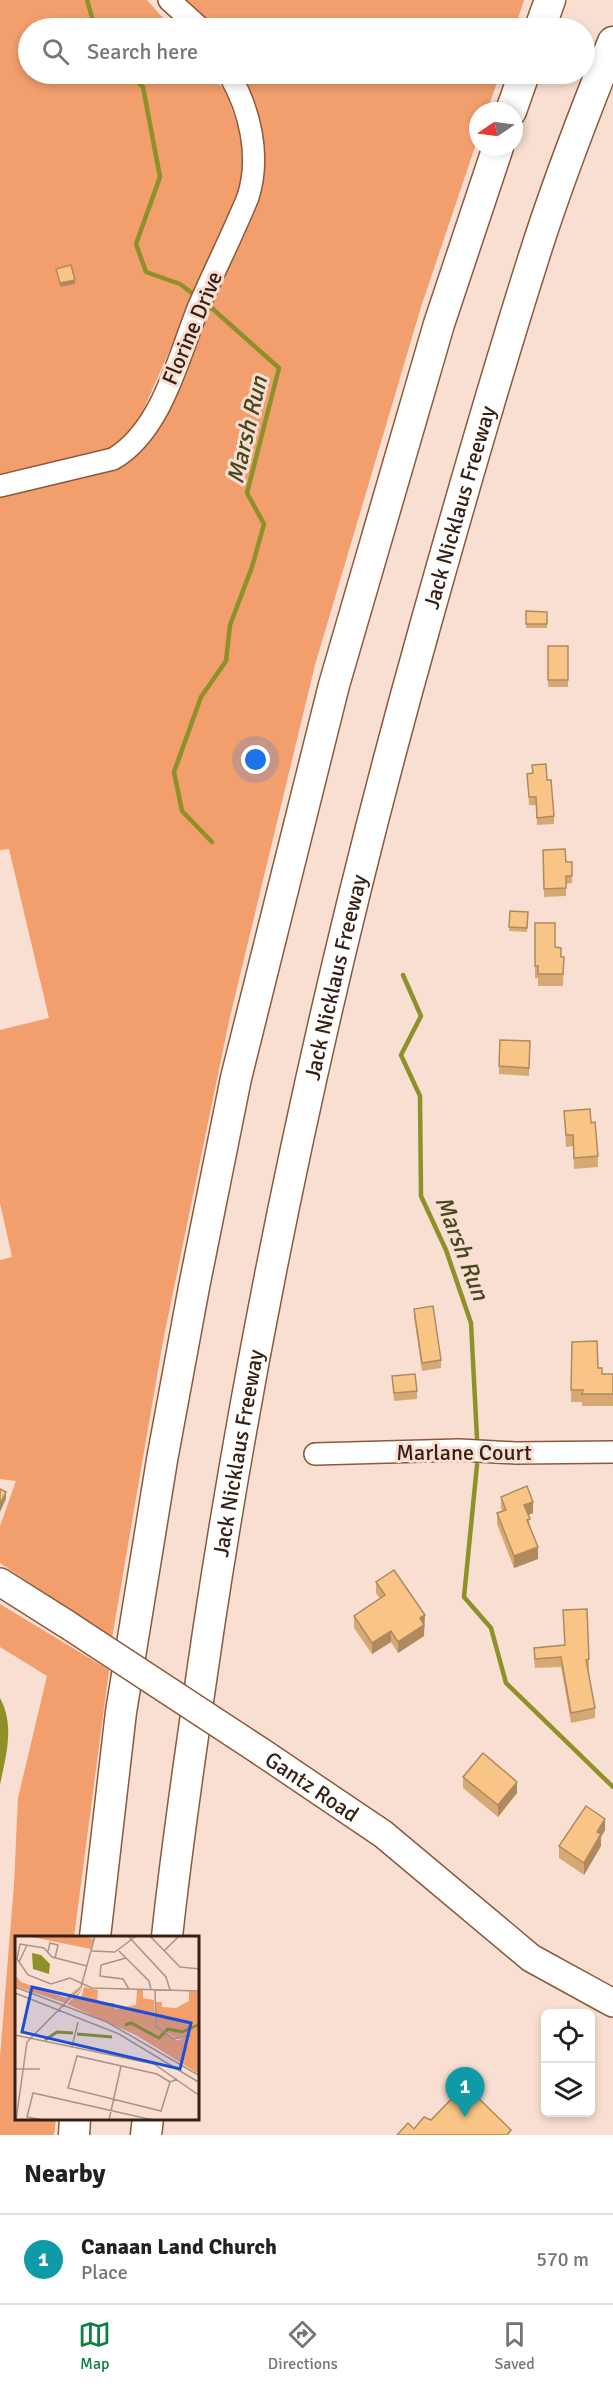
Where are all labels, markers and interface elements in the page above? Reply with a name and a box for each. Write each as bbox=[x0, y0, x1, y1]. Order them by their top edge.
search box bbox=[18, 18, 595, 84]
icon: search bbox=[39, 35, 72, 68]
text: Search here bbox=[87, 38, 198, 65]
north arrow bbox=[469, 102, 523, 156]
street label: Florine Drive bbox=[156, 267, 228, 389]
water label: Marsh Run bbox=[220, 372, 274, 487]
street label: Jack Nicklaus Freeway bbox=[417, 402, 501, 612]
your location bbox=[241, 745, 270, 774]
street label: Jack Nicklaus Freeway bbox=[298, 871, 372, 1082]
water label: Marsh Run bbox=[428, 1192, 496, 1305]
street label: Jack Nicklaus Freeway bbox=[206, 1347, 269, 1559]
street label: Marlane Court bbox=[396, 1439, 532, 1466]
street label: Gantz Road bbox=[260, 1745, 364, 1827]
inset map bbox=[15, 1936, 200, 2120]
map controls bbox=[541, 2009, 595, 2117]
button: locate bbox=[541, 2009, 595, 2063]
button: layers bbox=[541, 2063, 595, 2117]
pin: 1 bbox=[446, 2068, 484, 2117]
text: Nearby bbox=[24, 2158, 105, 2190]
text: Canaan Land Church bbox=[81, 2233, 277, 2260]
text: 1 bbox=[38, 2247, 49, 2272]
text: 570 m bbox=[536, 2247, 589, 2272]
text: Place bbox=[81, 2260, 128, 2285]
tab: Map bbox=[78, 2318, 111, 2374]
tab: Directions bbox=[268, 2318, 338, 2374]
tab: Saved bbox=[494, 2318, 535, 2374]

